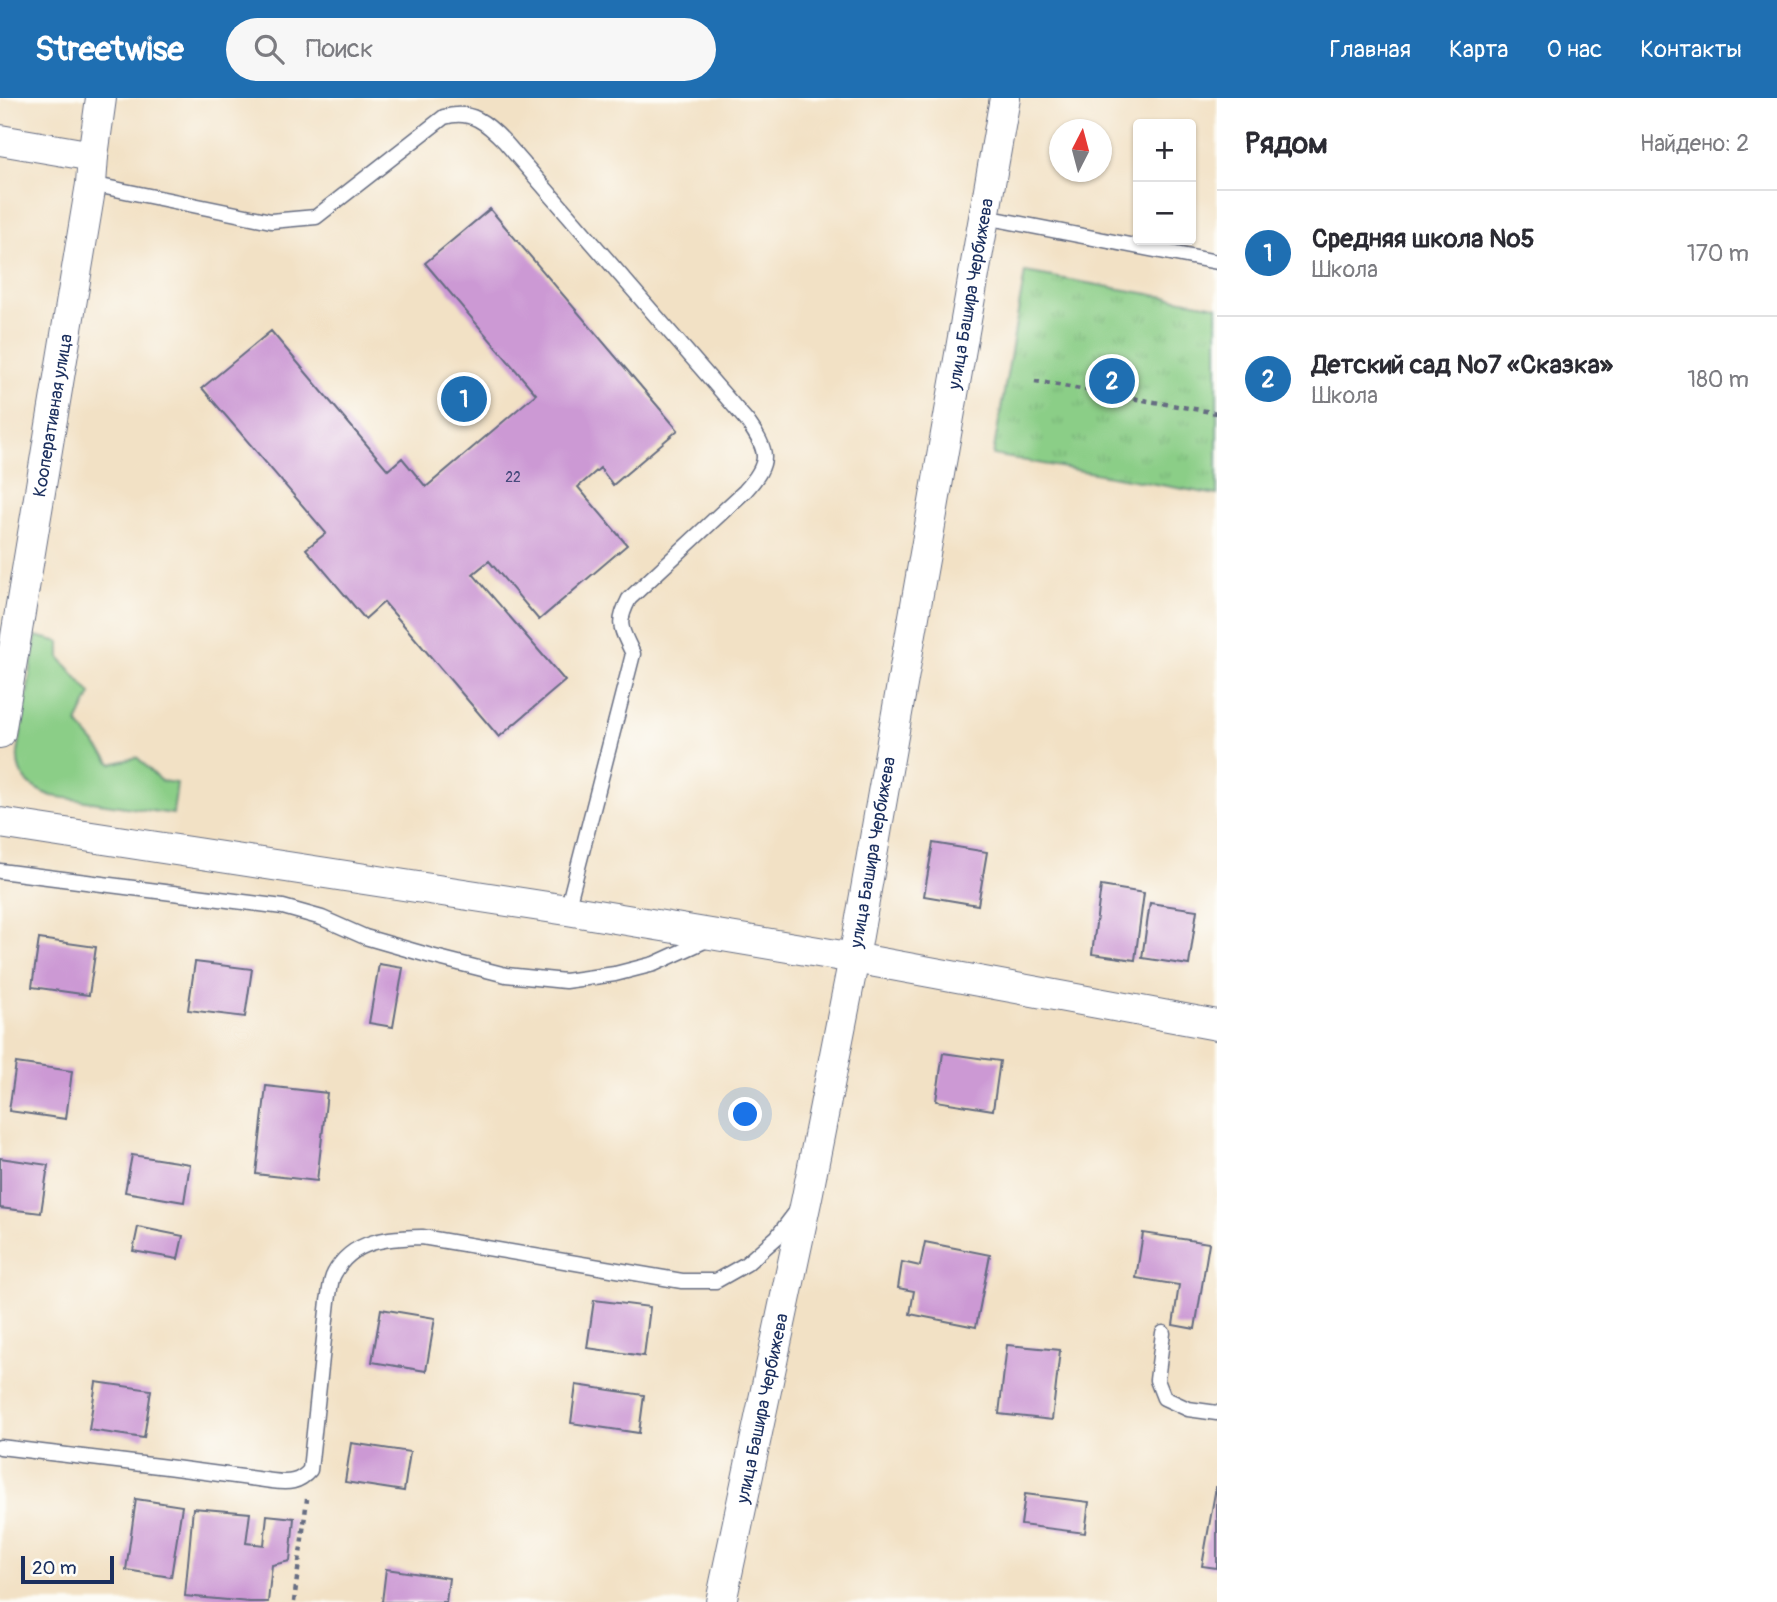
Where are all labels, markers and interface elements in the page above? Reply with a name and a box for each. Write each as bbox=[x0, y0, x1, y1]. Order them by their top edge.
search box bbox=[226, 18, 716, 81]
text: Streetwise bbox=[35, 29, 184, 70]
icon: search bbox=[250, 30, 288, 68]
text: Поиск bbox=[306, 33, 373, 65]
text: Главная bbox=[1330, 35, 1411, 64]
text: Карта bbox=[1449, 35, 1509, 64]
text: О нас bbox=[1547, 35, 1602, 64]
text: Контакты bbox=[1640, 35, 1742, 64]
north arrow bbox=[1049, 119, 1112, 182]
map controls bbox=[1133, 119, 1196, 245]
button: + bbox=[1133, 119, 1196, 182]
text: Рядом bbox=[1245, 125, 1328, 162]
text: Найдено: 2 bbox=[1640, 129, 1749, 158]
button: − bbox=[1133, 182, 1196, 245]
street label: улица Башира Чербижева bbox=[943, 196, 999, 392]
text: Средняя школа №5 bbox=[1312, 223, 1535, 255]
text: 1 bbox=[1264, 239, 1273, 268]
text: 170 m bbox=[1687, 239, 1749, 268]
text: Школа bbox=[1312, 255, 1378, 284]
street label: Кооперативная улица bbox=[28, 332, 78, 499]
text: Детский сад №7 «Сказка» bbox=[1312, 349, 1613, 381]
pin: 2 bbox=[1089, 355, 1135, 407]
text: 2 bbox=[1262, 365, 1274, 394]
text: 180 m bbox=[1687, 365, 1749, 394]
pin: 1 bbox=[441, 373, 487, 425]
text: Школа bbox=[1312, 381, 1378, 410]
house number: 22 bbox=[505, 469, 521, 486]
street label: улица Башира Чербижева bbox=[845, 755, 901, 951]
your location bbox=[728, 1097, 762, 1131]
street label: улица Башира Чербижева bbox=[731, 1311, 794, 1507]
scale bar bbox=[21, 1553, 114, 1585]
text: 20 m bbox=[32, 1556, 77, 1580]

